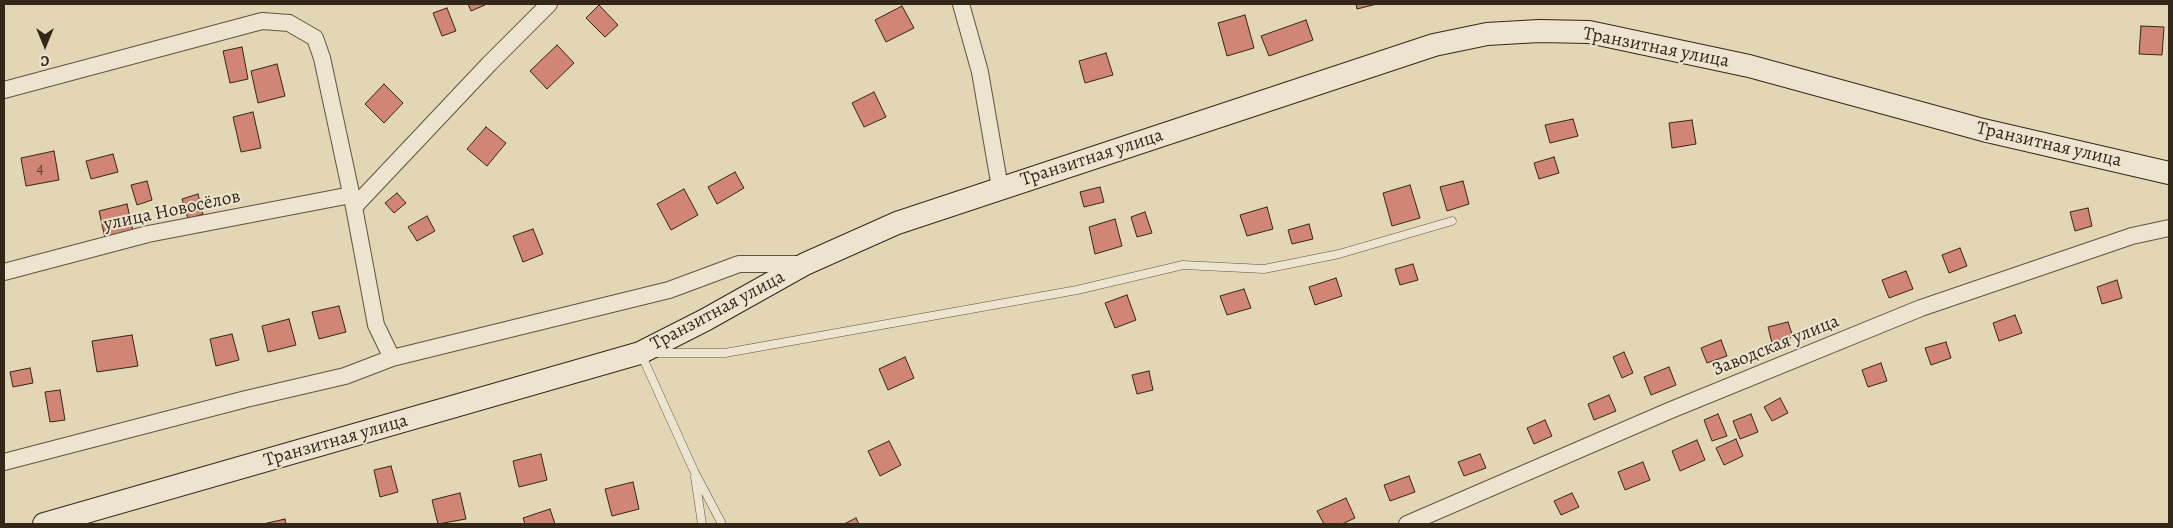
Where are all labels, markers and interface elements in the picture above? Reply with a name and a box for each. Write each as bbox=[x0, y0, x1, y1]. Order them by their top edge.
north arrow bbox=[20, 20, 70, 70]
street label: Транзитная улица bbox=[1581, 23, 1731, 73]
text: С bbox=[41, 51, 49, 70]
street label: Транзитная улица bbox=[1974, 117, 2124, 173]
street label: Транзитная улица bbox=[1018, 124, 1166, 192]
house number: 4 bbox=[36, 159, 44, 179]
street label: улица Новосёлов bbox=[102, 185, 242, 237]
street label: Транзитная улица bbox=[647, 266, 789, 356]
street label: Заводская улица bbox=[1709, 310, 1843, 382]
street label: Транзитная улица bbox=[261, 410, 411, 472]

